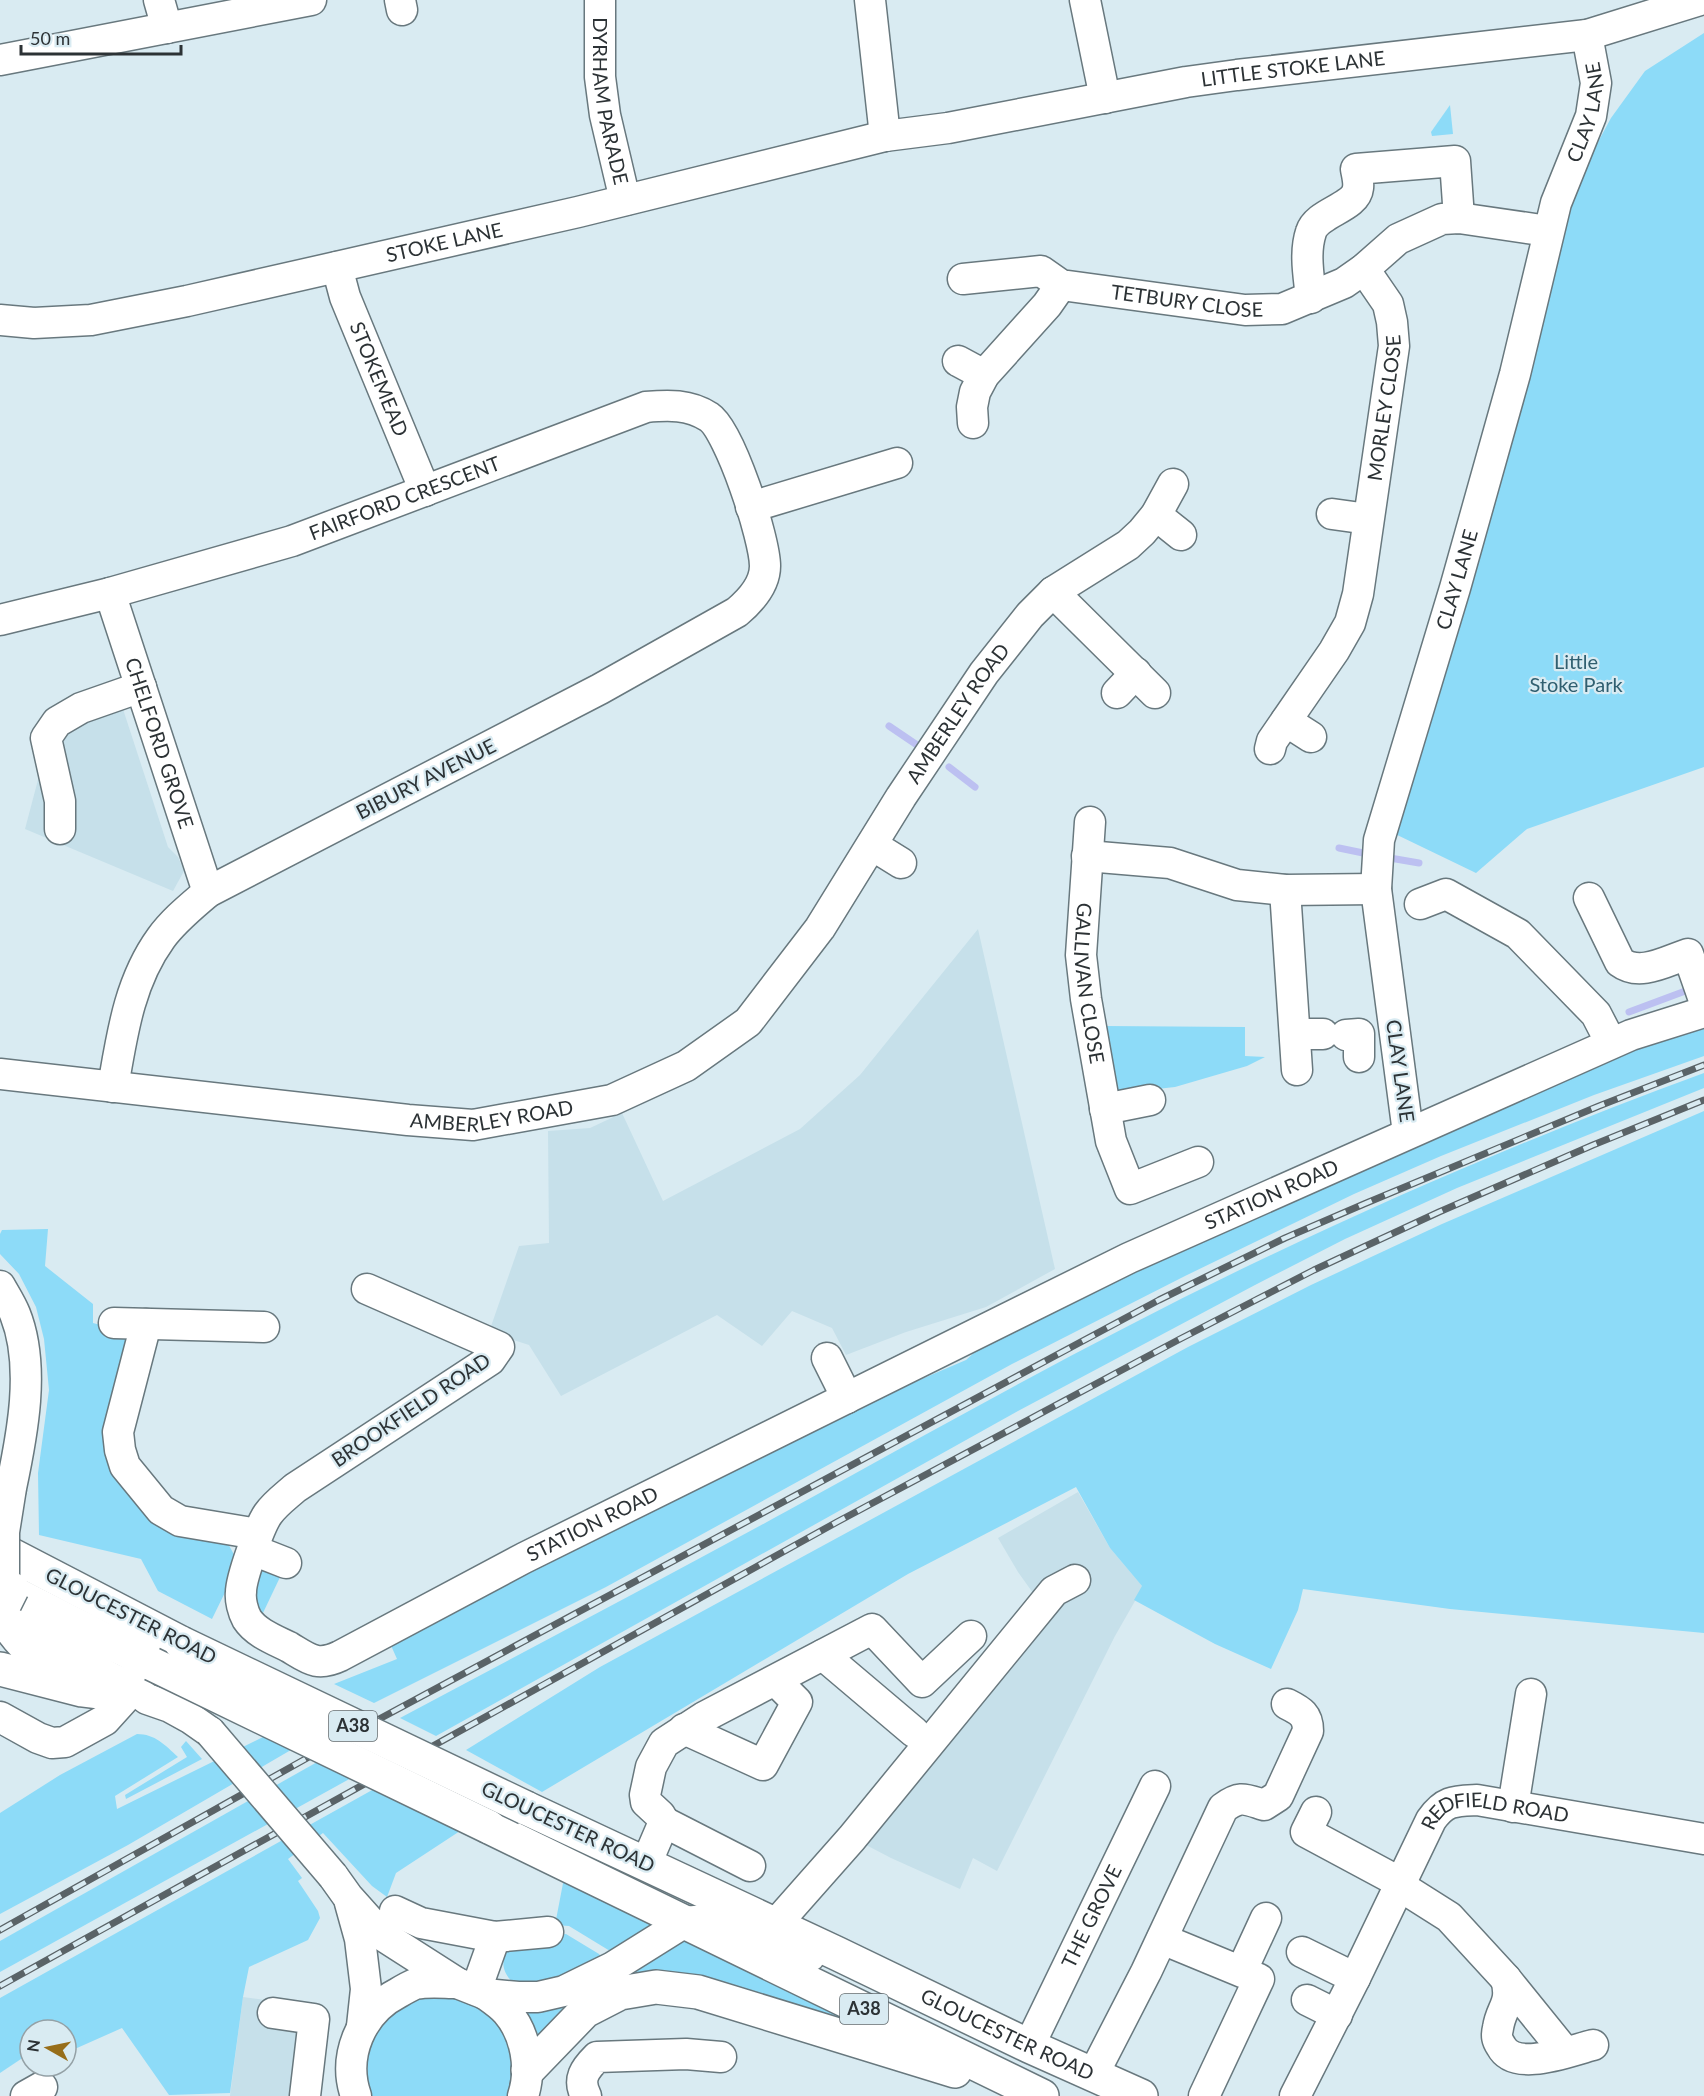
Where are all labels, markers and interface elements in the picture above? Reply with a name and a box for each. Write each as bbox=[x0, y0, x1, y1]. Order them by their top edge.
street label: DYRHAM PARADE bbox=[588, 17, 634, 187]
scale bar bbox=[21, 18, 182, 56]
text: 50 m bbox=[30, 27, 70, 49]
street label: LITTLE STOKE LANE bbox=[1199, 45, 1386, 91]
street label: CLAY LANE bbox=[1561, 60, 1608, 165]
street label: STOKE LANE bbox=[384, 217, 505, 266]
street label: TETBURY CLOSE bbox=[1110, 279, 1263, 321]
street label: STOKEMEAD bbox=[346, 318, 414, 440]
street label: MORLEY CLOSE bbox=[1362, 334, 1405, 482]
street label: FAIRFORD CRESCENT bbox=[305, 450, 503, 544]
street label: CLAY LANE bbox=[1430, 526, 1482, 632]
street label: AMBERLEY ROAD bbox=[901, 638, 1014, 788]
park label: Little Stoke Park bbox=[1529, 649, 1623, 696]
street label: CHELFORD GROVE bbox=[121, 654, 199, 831]
street label: BIBURY AVENUE bbox=[352, 733, 499, 824]
street label: GALLIVAN CLOSE bbox=[1070, 902, 1110, 1065]
street label: CLAY LANE bbox=[1382, 1018, 1420, 1124]
street label: AMBERLEY ROAD bbox=[409, 1094, 575, 1136]
street label: STATION ROAD bbox=[1200, 1154, 1342, 1234]
street label: BROOKFIELD ROAD bbox=[326, 1347, 494, 1471]
street label: STATION ROAD bbox=[522, 1480, 662, 1566]
street label: GLOUCESTER ROAD bbox=[42, 1562, 221, 1669]
road number: A38 bbox=[329, 1711, 377, 1741]
street label: GLOUCESTER ROAD bbox=[478, 1775, 659, 1877]
street label: REDFIELD ROAD bbox=[1415, 1787, 1571, 1833]
street label: THE GROVE bbox=[1056, 1861, 1126, 1971]
street label: GLOUCESTER ROAD bbox=[917, 1983, 1098, 2085]
road number: A38 bbox=[840, 1994, 888, 2024]
north arrow bbox=[18, 2018, 78, 2078]
text: N bbox=[22, 2038, 43, 2053]

